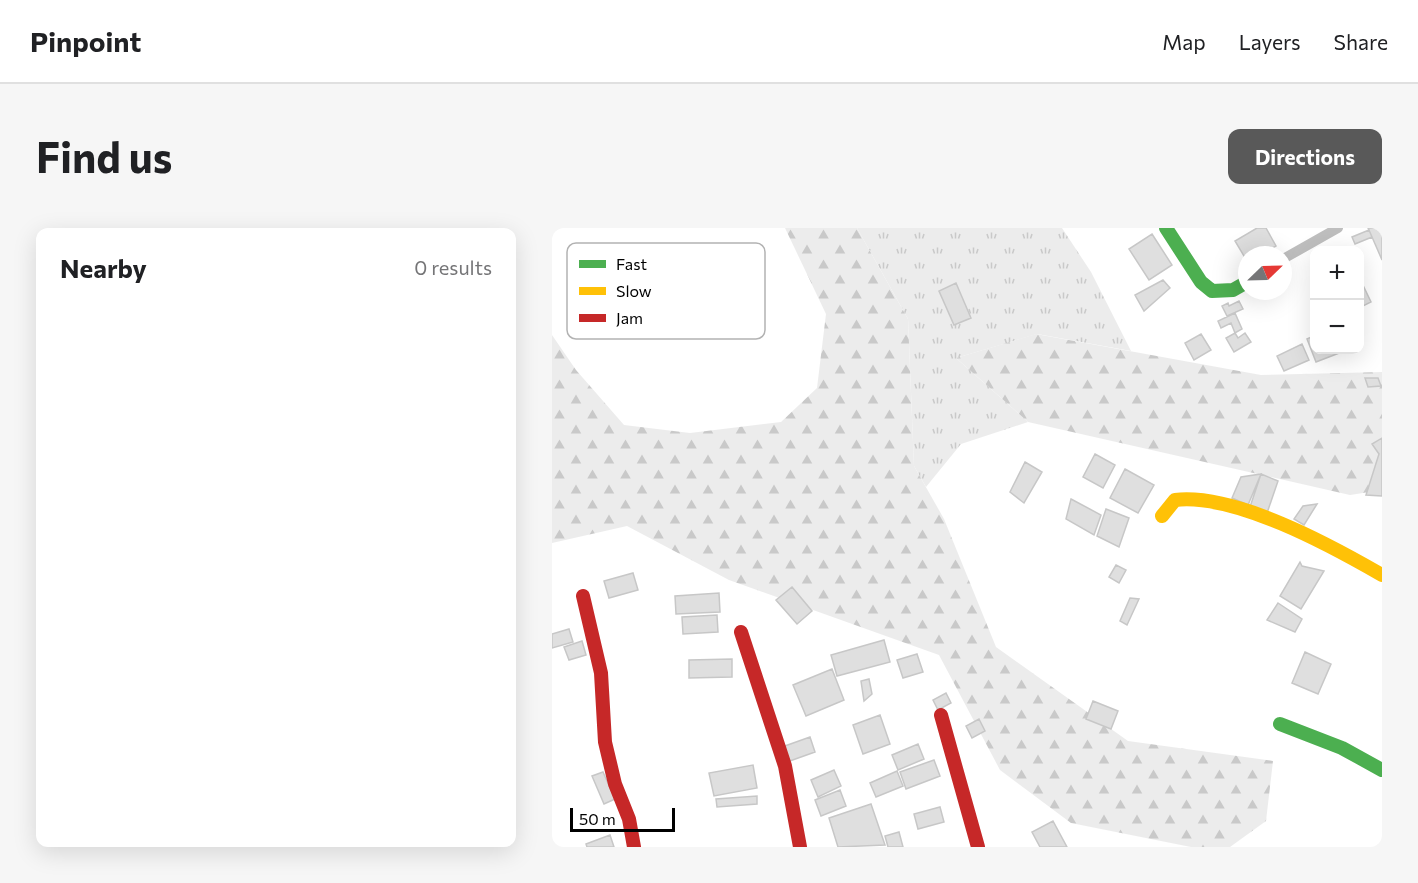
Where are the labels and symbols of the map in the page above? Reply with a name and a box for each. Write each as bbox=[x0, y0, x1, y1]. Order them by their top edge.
legend bbox=[567, 243, 765, 339]
north arrow bbox=[1238, 246, 1292, 300]
text: Fast bbox=[616, 254, 647, 273]
text: Slow bbox=[616, 281, 652, 300]
text: Jam bbox=[616, 308, 643, 327]
scale bar bbox=[570, 805, 675, 832]

